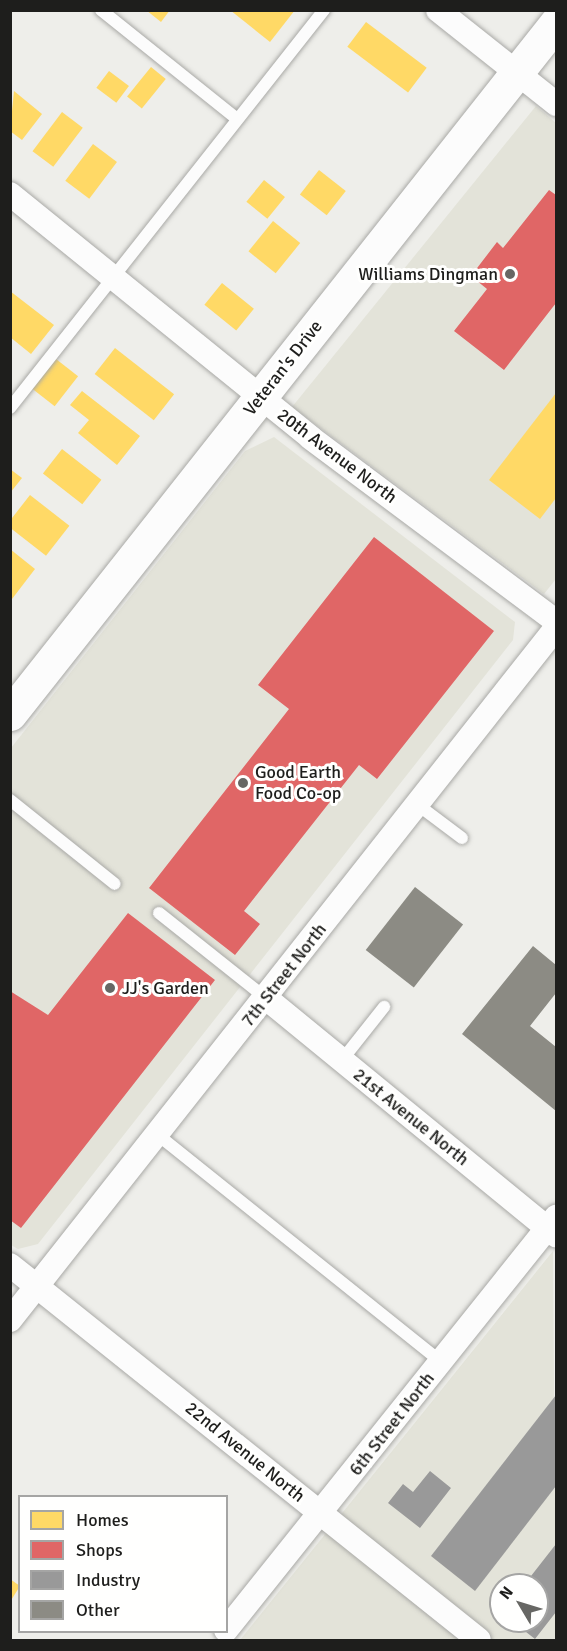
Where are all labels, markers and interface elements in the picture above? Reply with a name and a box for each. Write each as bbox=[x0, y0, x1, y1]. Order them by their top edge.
place label: Williams Dingman bbox=[358, 263, 498, 285]
marker: Williams Dingman bbox=[503, 267, 517, 281]
street label: Veteran's Drive bbox=[239, 316, 327, 420]
street label: 20th Avenue North bbox=[273, 404, 401, 508]
place label: Good Earth Food Co-op bbox=[255, 762, 341, 804]
marker: Good Earth Food Co-op bbox=[236, 776, 250, 790]
street label: 7th Street North bbox=[237, 919, 331, 1031]
place label: JJ's Garden bbox=[122, 977, 209, 999]
marker: JJ's Garden bbox=[103, 981, 117, 995]
street label: 21st Avenue North bbox=[349, 1064, 473, 1170]
street label: 6th Street North bbox=[345, 1368, 439, 1480]
street label: 22nd Avenue North bbox=[181, 1397, 309, 1507]
legend bbox=[18, 1495, 228, 1633]
text: Homes bbox=[76, 1509, 129, 1531]
text: Shops bbox=[76, 1539, 123, 1561]
text: Industry bbox=[76, 1569, 140, 1591]
north arrow bbox=[489, 1573, 549, 1633]
text: N bbox=[495, 1583, 518, 1604]
text: Other bbox=[76, 1599, 120, 1621]

